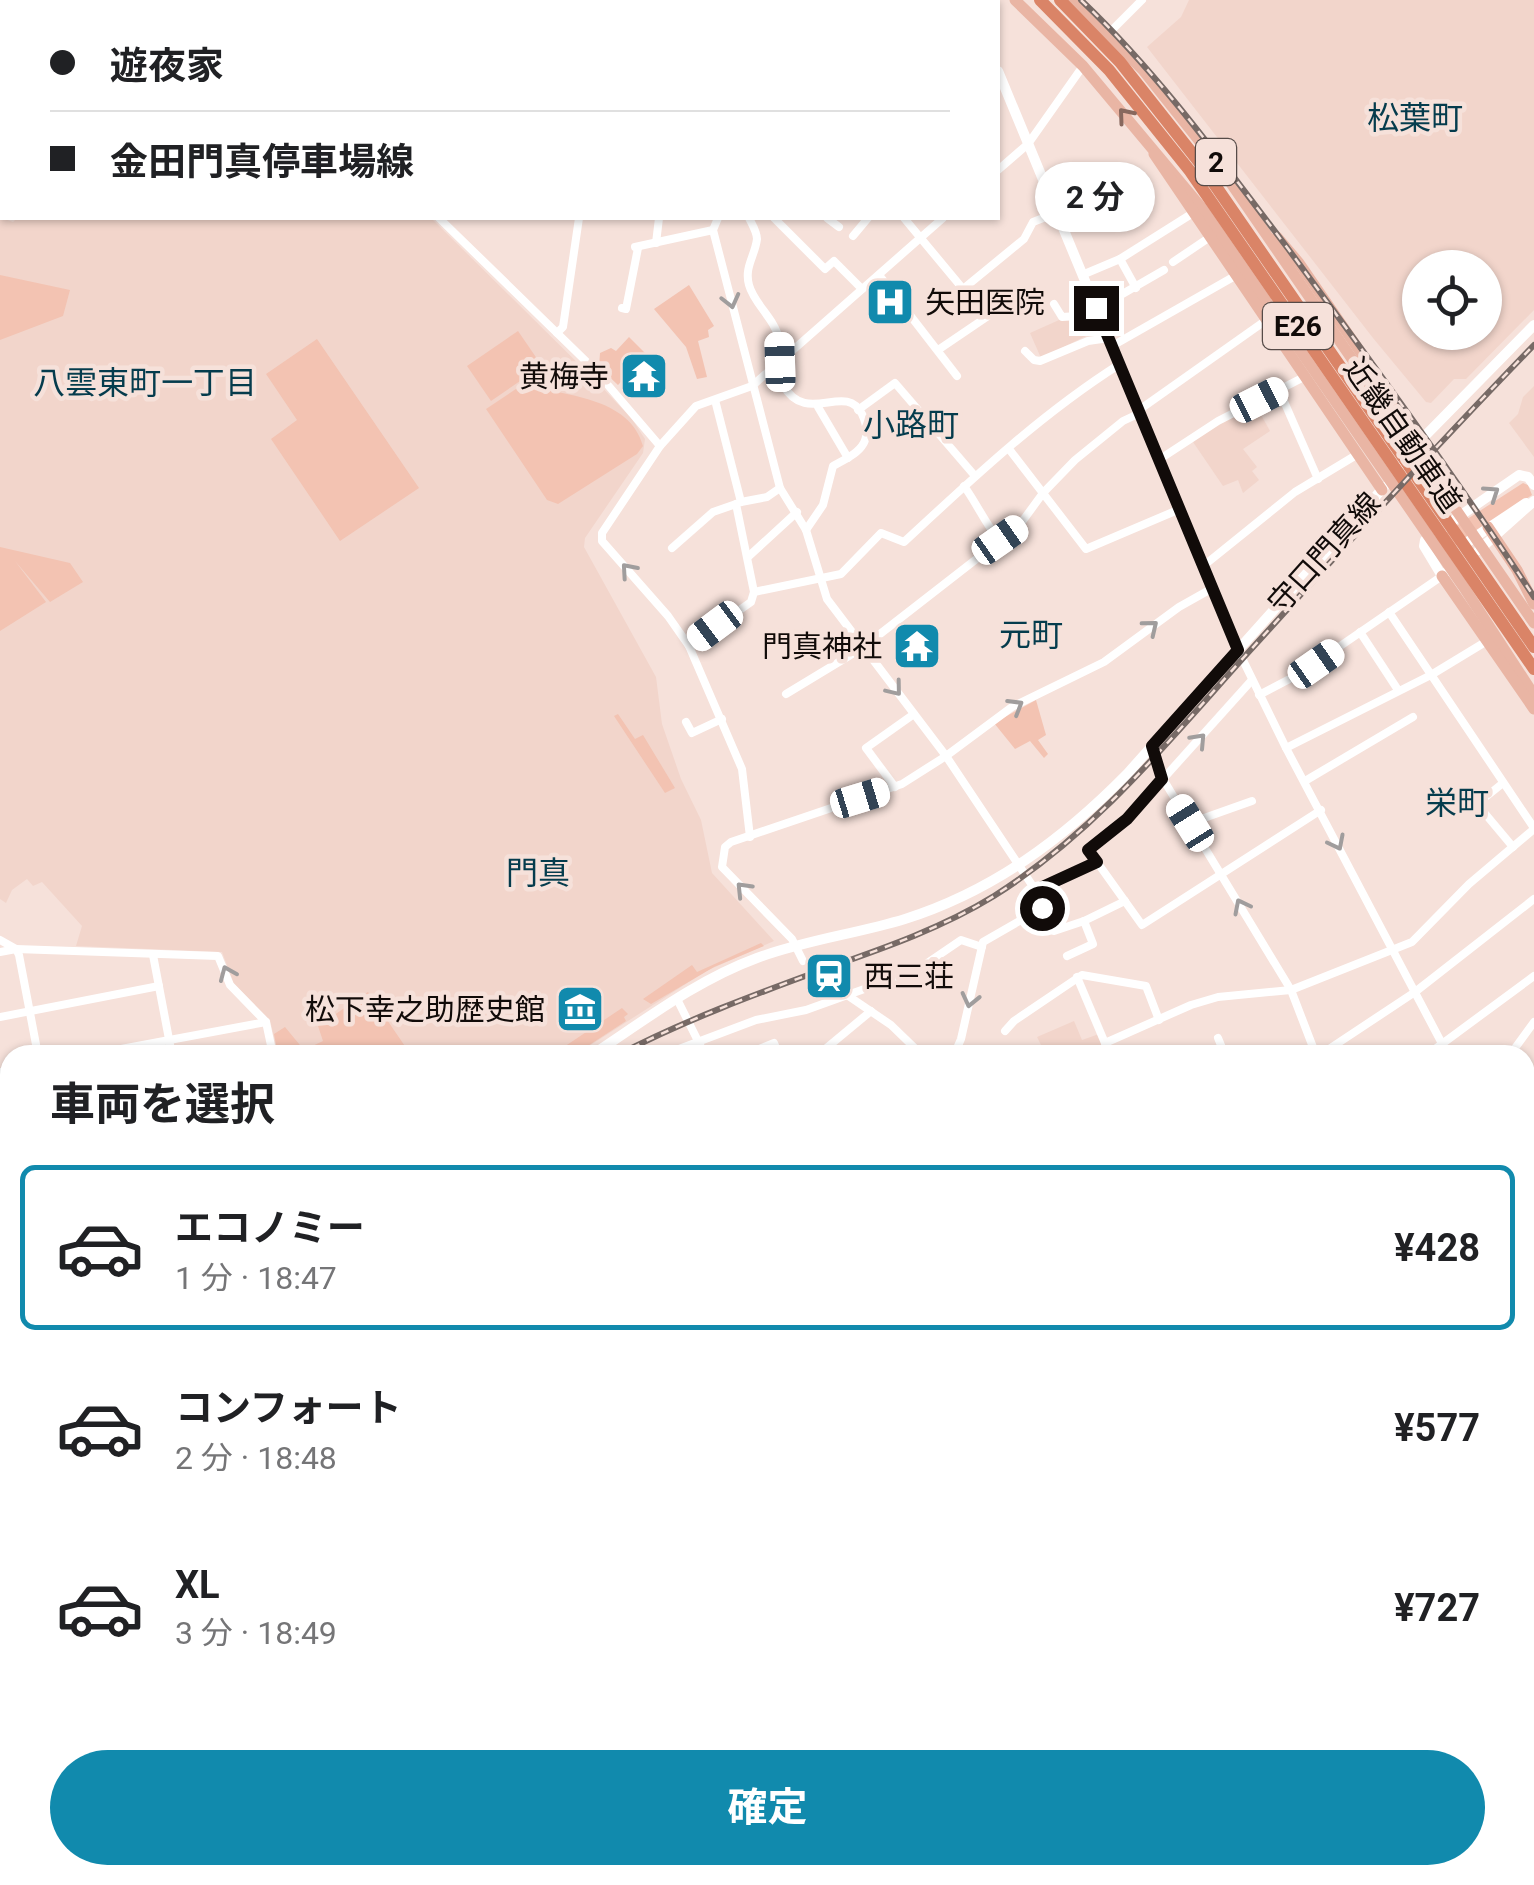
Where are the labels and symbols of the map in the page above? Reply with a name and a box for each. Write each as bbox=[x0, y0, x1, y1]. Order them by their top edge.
district label: 松葉町 bbox=[1367, 99, 1463, 137]
one-way arrow bbox=[1119, 108, 1137, 126]
road number: 2 bbox=[1196, 139, 1236, 185]
callout: 2 分 bbox=[1036, 163, 1156, 233]
hospital icon: 矢田医院 bbox=[864, 276, 916, 328]
place label: 矢田医院 bbox=[925, 285, 1045, 320]
route end bbox=[1074, 286, 1119, 331]
one-way arrow bbox=[719, 292, 740, 309]
road number: E26 bbox=[1263, 303, 1333, 349]
car bbox=[764, 331, 796, 393]
temple icon: 黄梅寺 bbox=[618, 350, 670, 402]
street label: 近畿自動車道 bbox=[1337, 351, 1469, 519]
place label: 黄梅寺 bbox=[519, 359, 609, 394]
district label: 八雲東町一丁目 bbox=[33, 364, 257, 402]
car bbox=[1225, 373, 1293, 427]
district label: 小路町 bbox=[863, 406, 959, 444]
street label: 守口門真線 bbox=[1261, 486, 1387, 620]
one-way arrow bbox=[1480, 487, 1499, 505]
car bbox=[967, 511, 1033, 569]
one-way arrow bbox=[621, 563, 639, 582]
car bbox=[682, 596, 748, 656]
district label: 元町 bbox=[999, 616, 1063, 654]
temple icon: 門真神社 bbox=[891, 620, 943, 672]
one-way arrow bbox=[1140, 621, 1158, 639]
place label: 門真神社 bbox=[762, 629, 882, 664]
car bbox=[1283, 635, 1349, 693]
one-way arrow bbox=[883, 678, 901, 696]
one-way arrow bbox=[1005, 699, 1023, 718]
one-way arrow bbox=[1187, 733, 1205, 752]
car bbox=[827, 775, 893, 821]
district label: 栄町 bbox=[1425, 784, 1489, 822]
car bbox=[1161, 790, 1219, 856]
one-way arrow bbox=[1325, 833, 1344, 851]
district label: 門真 bbox=[506, 854, 570, 892]
one-way arrow bbox=[737, 882, 755, 900]
route start bbox=[1020, 886, 1065, 931]
one-way arrow bbox=[1233, 899, 1253, 917]
station icon: 西三荘 bbox=[803, 950, 855, 1002]
place label: 西三荘 bbox=[864, 959, 954, 994]
one-way arrow bbox=[219, 966, 239, 984]
museum icon: 松下幸之助歴史館 bbox=[554, 983, 606, 1035]
one-way arrow bbox=[961, 991, 982, 1008]
place label: 松下幸之助歴史館 bbox=[305, 992, 545, 1027]

